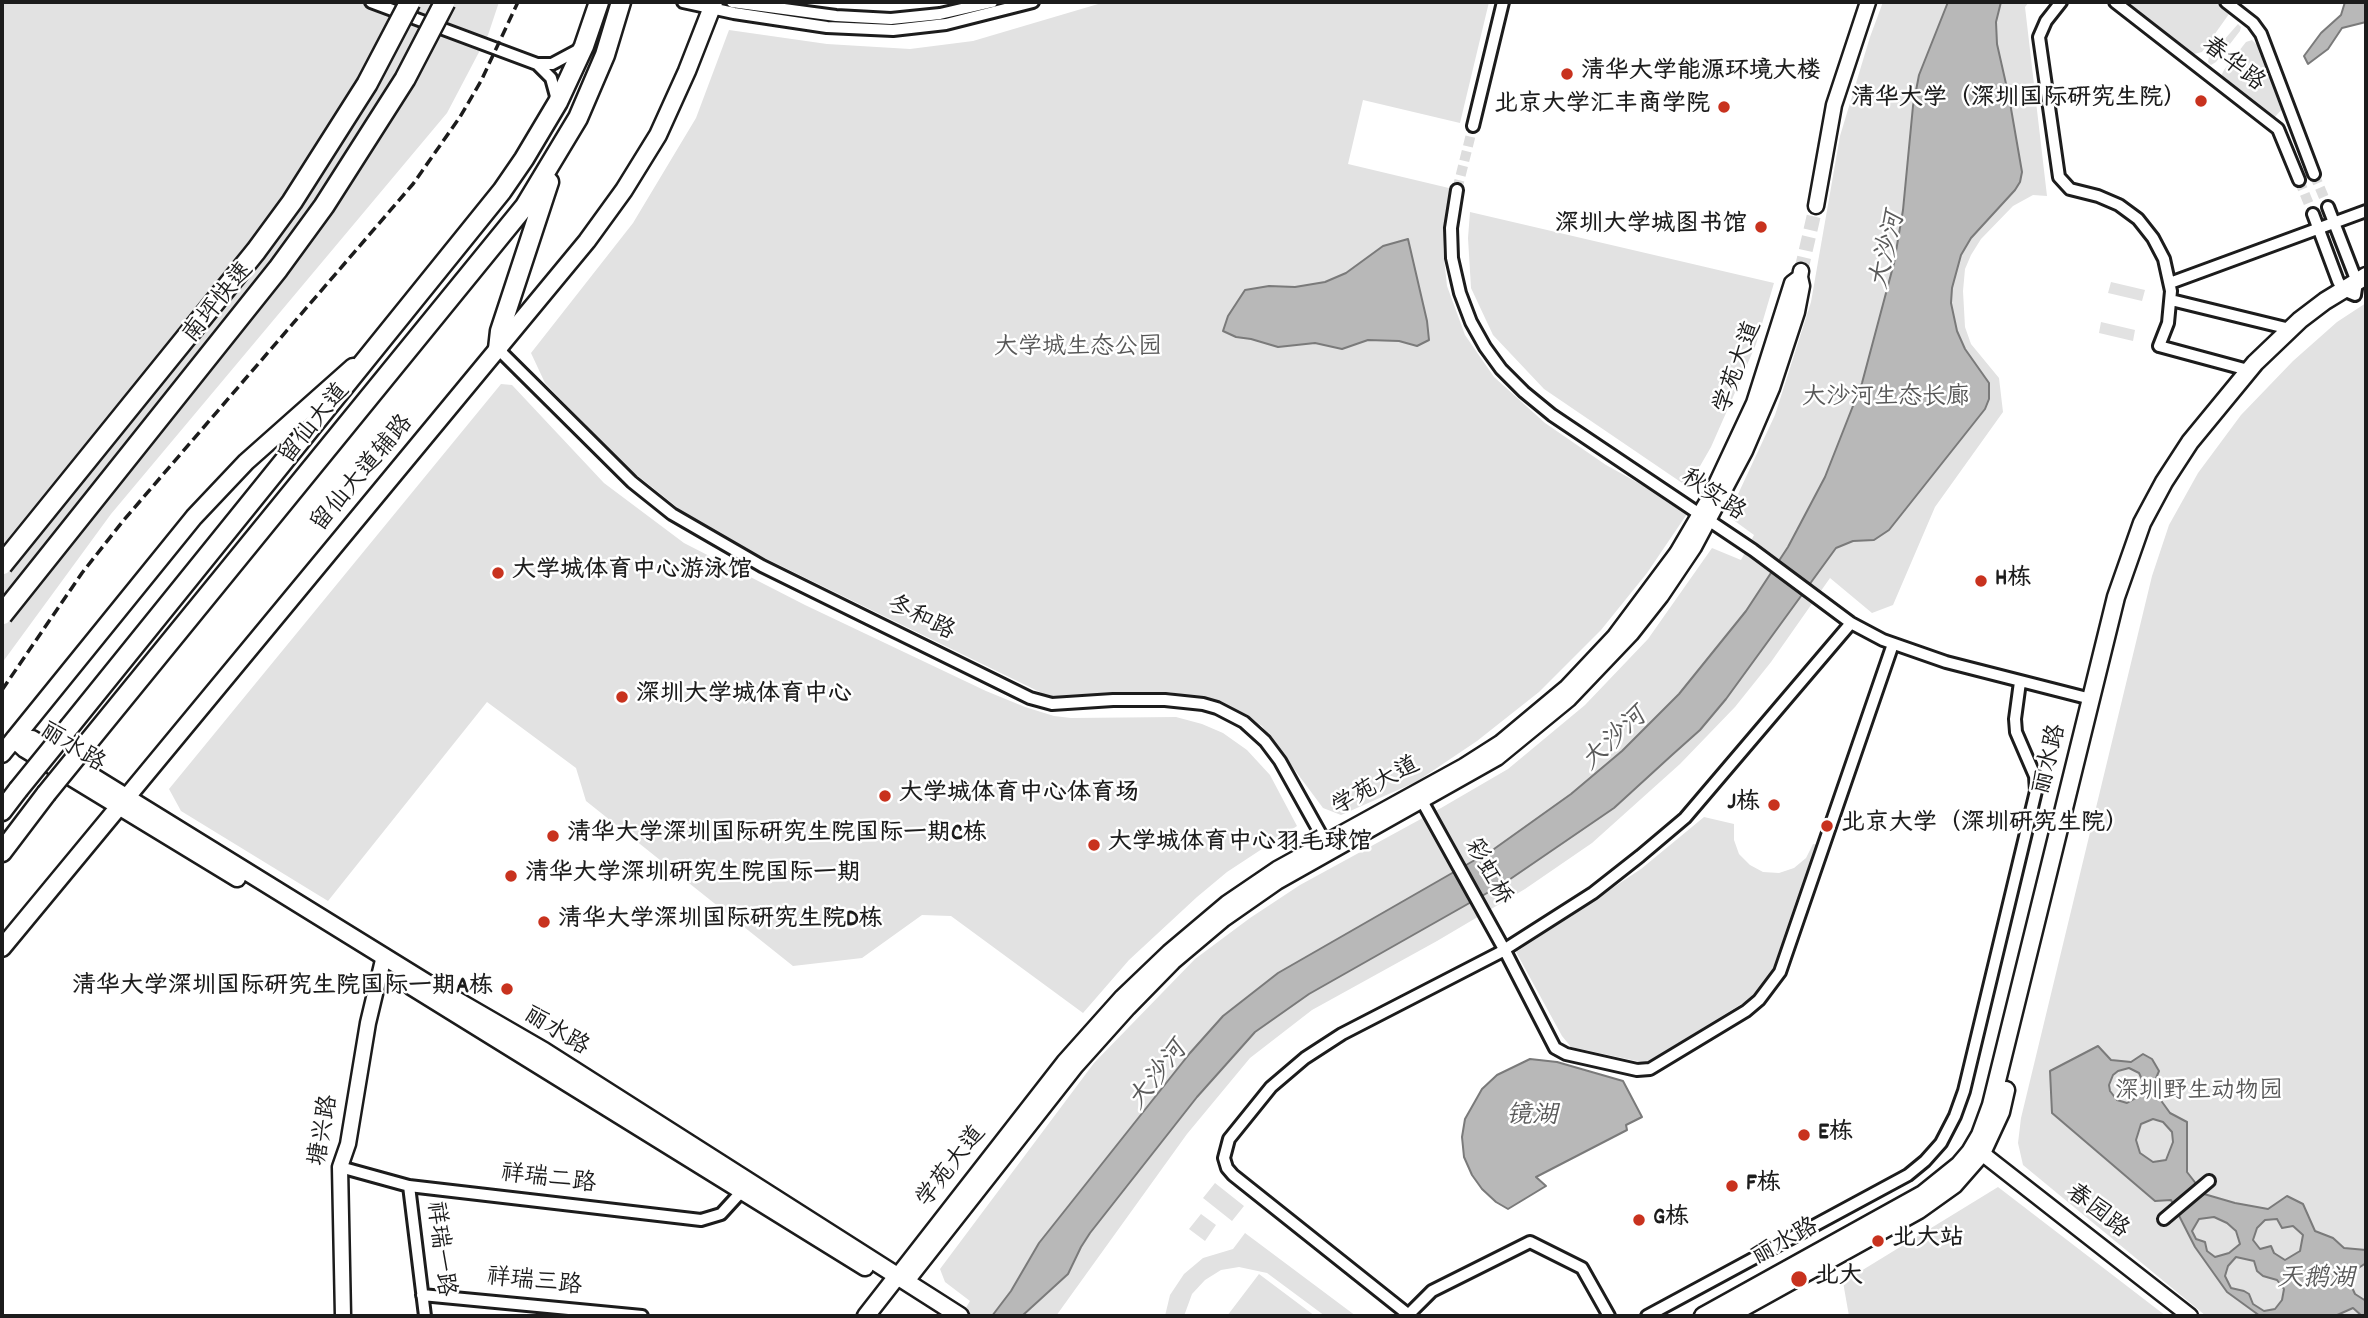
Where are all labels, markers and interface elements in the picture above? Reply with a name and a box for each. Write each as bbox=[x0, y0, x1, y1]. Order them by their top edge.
street label: 春华路 bbox=[2195, 32, 2269, 100]
place label: 清华大学能源环境大楼 bbox=[1581, 60, 1821, 88]
marker: 清华大学能源环境大楼 bbox=[1559, 66, 1575, 82]
place label: 清华大学（深圳国际研究生院） bbox=[1851, 87, 2187, 115]
place label: 北京大学汇丰商学院 bbox=[1494, 93, 1710, 121]
marker: 清华大学（深圳国际研究生院） bbox=[2193, 93, 2209, 109]
marker: 北京大学汇丰商学院 bbox=[1716, 99, 1732, 115]
water label: 大沙河 bbox=[1866, 209, 1914, 293]
place label: 深圳大学城图书馆 bbox=[1555, 213, 1747, 241]
marker: 深圳大学城图书馆 bbox=[1753, 219, 1769, 235]
street label: 南坪快速 bbox=[179, 258, 261, 350]
street label: 学苑大道 bbox=[1710, 318, 1770, 418]
park label: 大学城生态公园 bbox=[994, 336, 1162, 364]
street label: 留仙大道 bbox=[275, 379, 357, 471]
park label: 大沙河生态长廊 bbox=[1802, 386, 1970, 414]
street label: 留仙大道辅路 bbox=[307, 411, 421, 539]
street label: 秋实路 bbox=[1674, 465, 1750, 529]
place label: 大学城体育中心游泳馆 bbox=[512, 559, 752, 587]
marker: 大学城体育中心游泳馆 bbox=[490, 565, 506, 581]
place label: H栋 bbox=[1995, 567, 2031, 595]
marker: H栋 bbox=[1973, 573, 1989, 589]
street label: 冬和路 bbox=[881, 591, 959, 649]
place label: 深圳大学城体育中心 bbox=[636, 683, 852, 711]
marker: 深圳大学城体育中心 bbox=[614, 689, 630, 705]
water label: 大沙河 bbox=[1577, 703, 1655, 779]
street label: 丽水路 bbox=[33, 718, 109, 780]
street label: 丽水路 bbox=[2029, 722, 2075, 798]
street label: 学苑大道 bbox=[1328, 752, 1426, 824]
place label: 大学城体育中心体育场 bbox=[899, 782, 1139, 810]
marker: 大学城体育中心体育场 bbox=[877, 788, 893, 804]
place label: J栋 bbox=[1727, 791, 1760, 819]
marker: J栋 bbox=[1766, 797, 1782, 813]
place label: 北京大学（深圳研究生院） bbox=[1841, 812, 2129, 840]
marker: 北京大学（深圳研究生院） bbox=[1819, 818, 1835, 834]
place label: 清华大学深圳国际研究生院国际一期C栋 bbox=[567, 822, 987, 850]
marker: 清华大学深圳国际研究生院国际一期C栋 bbox=[545, 828, 561, 844]
place label: 大学城体育中心羽毛球馆 bbox=[1108, 831, 1372, 859]
street label: 彩虹桥 bbox=[1456, 835, 1516, 911]
marker: 大学城体育中心羽毛球馆 bbox=[1086, 837, 1102, 853]
place label: 清华大学深圳研究生院国际一期 bbox=[525, 862, 861, 890]
marker: 清华大学深圳研究生院国际一期 bbox=[503, 868, 519, 884]
place label: 清华大学深圳国际研究生院D栋 bbox=[558, 908, 882, 936]
marker: 清华大学深圳国际研究生院D栋 bbox=[536, 914, 552, 930]
place label: 清华大学深圳国际研究生院国际一期A栋 bbox=[72, 975, 493, 1003]
marker: 清华大学深圳国际研究生院国际一期A栋 bbox=[499, 981, 515, 997]
street label: 丽水路 bbox=[517, 1002, 593, 1064]
water label: 大沙河 bbox=[1124, 1037, 1196, 1117]
park label: 深圳野生动物园 bbox=[2115, 1080, 2283, 1108]
street label: 塘兴路 bbox=[306, 1093, 346, 1169]
water label: 镜湖 bbox=[1506, 1102, 1558, 1134]
street label: 学苑大道 bbox=[912, 1121, 994, 1215]
place label: E栋 bbox=[1818, 1121, 1853, 1149]
marker: E栋 bbox=[1796, 1127, 1812, 1143]
street label: 祥瑞二路 bbox=[499, 1161, 597, 1201]
place label: F栋 bbox=[1746, 1172, 1781, 1200]
marker: F栋 bbox=[1724, 1178, 1740, 1194]
street label: 春园路 bbox=[2059, 1179, 2133, 1247]
street label: 祥瑞一路 bbox=[418, 1200, 458, 1298]
place label: G栋 bbox=[1653, 1206, 1689, 1234]
marker: G栋 bbox=[1631, 1212, 1647, 1228]
street label: 丽水路 bbox=[1748, 1214, 1824, 1274]
place label: 北大站 bbox=[1892, 1227, 1964, 1255]
marker: 北大站 bbox=[1870, 1233, 1886, 1249]
street label: 祥瑞三路 bbox=[485, 1265, 583, 1303]
place label: 北大 bbox=[1815, 1265, 1863, 1293]
water label: 天鹅湖 bbox=[2277, 1265, 2355, 1297]
marker: 北大 bbox=[1789, 1269, 1809, 1289]

